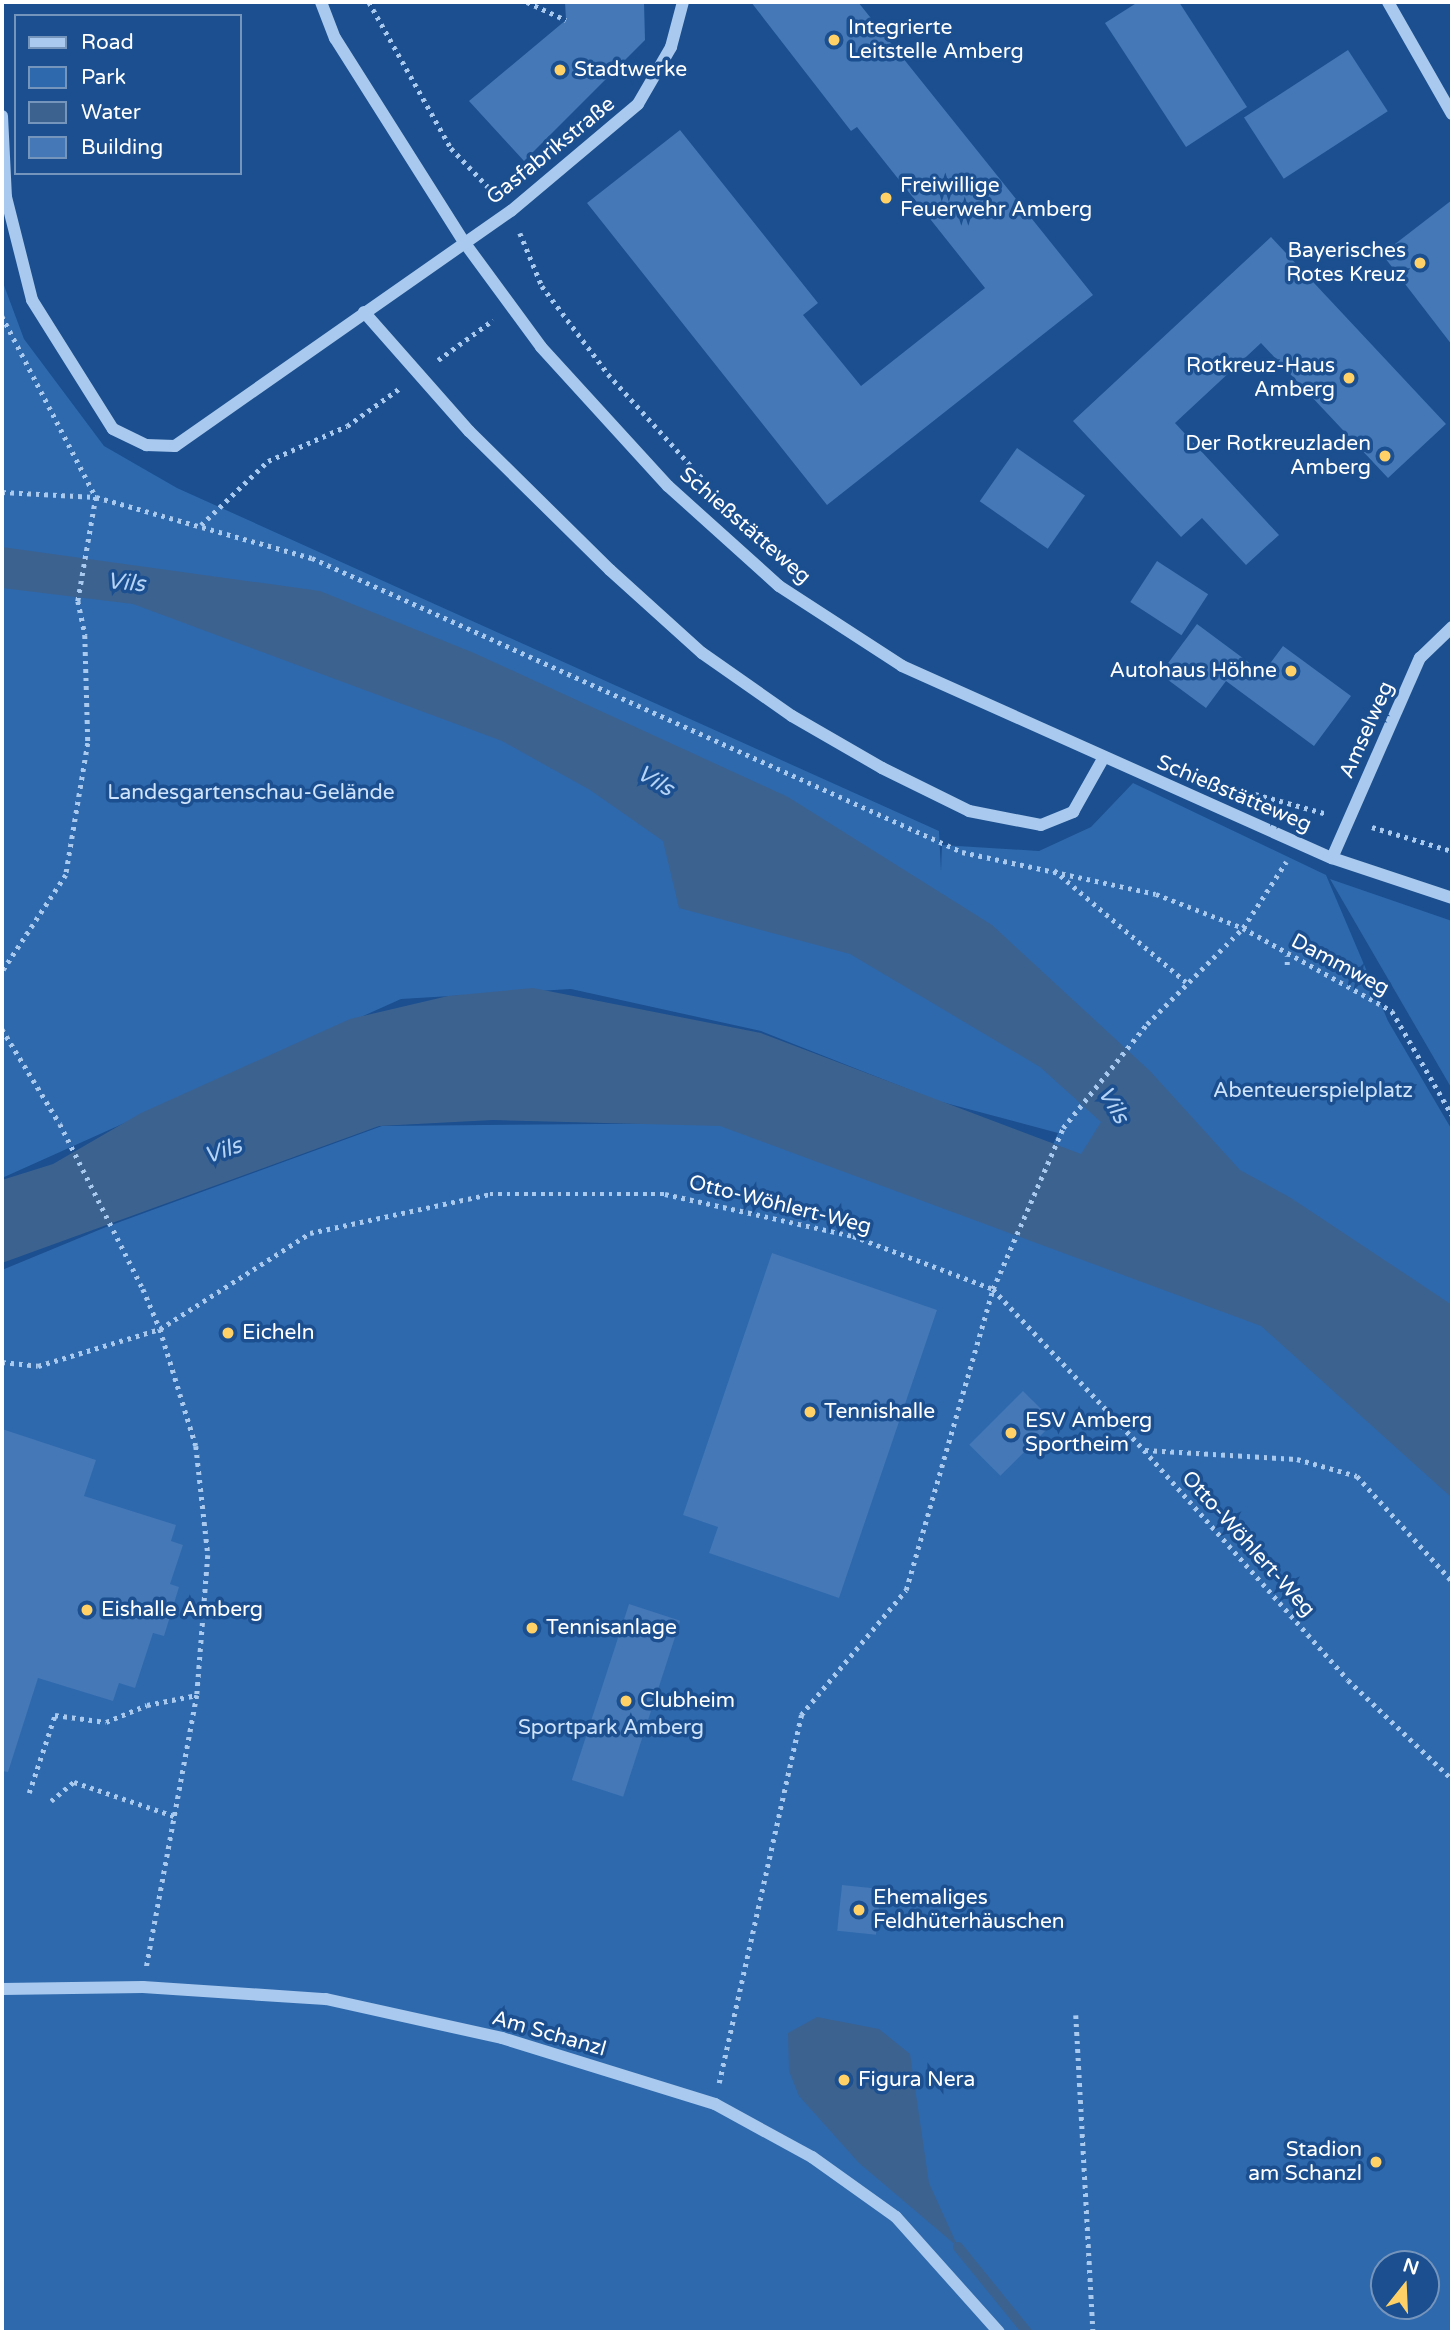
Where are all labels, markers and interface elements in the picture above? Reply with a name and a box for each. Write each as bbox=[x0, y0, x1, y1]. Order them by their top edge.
legend bbox=[14, 14, 242, 175]
place label: Integrierte Leitstelle Amberg bbox=[848, 15, 1024, 65]
text: Road bbox=[81, 30, 134, 55]
marker: Integrierte Leitstelle Amberg bbox=[826, 32, 842, 48]
place label: Stadtwerke bbox=[574, 57, 687, 83]
marker: Stadtwerke bbox=[552, 62, 568, 78]
text: Park bbox=[81, 65, 126, 90]
street label: Gasfabrikstraße bbox=[482, 92, 620, 210]
text: Water bbox=[81, 100, 141, 125]
text: Building bbox=[81, 135, 163, 160]
place label: Freiwillige Feuerwehr Amberg bbox=[900, 173, 1092, 223]
marker: Freiwillige Feuerwehr Amberg bbox=[878, 190, 894, 206]
place label: Bayerisches Rotes Kreuz bbox=[1286, 238, 1406, 288]
marker: Bayerisches Rotes Kreuz bbox=[1412, 255, 1428, 271]
place label: Rotkreuz-Haus Amberg bbox=[1186, 353, 1335, 403]
marker: Rotkreuz-Haus Amberg bbox=[1341, 370, 1357, 386]
place label: Der Rotkreuzladen Amberg bbox=[1185, 431, 1371, 481]
marker: Der Rotkreuzladen Amberg bbox=[1377, 448, 1393, 464]
street label: Schießstätteweg bbox=[674, 462, 816, 590]
water label: Vils bbox=[106, 568, 146, 598]
place label: Autohaus Höhne bbox=[1110, 658, 1277, 684]
marker: Autohaus Höhne bbox=[1283, 663, 1299, 679]
street label: Amselweg bbox=[1334, 678, 1400, 782]
street label: Schießstätteweg bbox=[1153, 750, 1315, 838]
water label: Vils bbox=[632, 759, 678, 803]
park label: Landesgartenschau-Gelände bbox=[107, 780, 395, 806]
street label: Dammweg bbox=[1287, 929, 1393, 1001]
park label: Abenteuerspielplatz bbox=[1213, 1078, 1413, 1104]
water label: Vils bbox=[1091, 1082, 1135, 1128]
water label: Vils bbox=[200, 1132, 246, 1170]
street label: Otto-Wöhlert-Weg bbox=[686, 1170, 874, 1240]
place label: Eicheln bbox=[242, 1320, 315, 1346]
marker: Eicheln bbox=[220, 1325, 236, 1341]
place label: Tennishalle bbox=[824, 1399, 935, 1425]
marker: Tennishalle bbox=[802, 1404, 818, 1420]
place label: ESV Amberg Sportheim bbox=[1025, 1408, 1152, 1458]
marker: ESV Amberg Sportheim bbox=[1003, 1425, 1019, 1441]
street label: Otto-Wöhlert-Weg bbox=[1176, 1466, 1320, 1622]
place label: Eishalle Amberg bbox=[101, 1597, 263, 1623]
marker: Eishalle Amberg bbox=[79, 1602, 95, 1618]
place label: Tennisanlage bbox=[546, 1615, 677, 1641]
marker: Tennisanlage bbox=[524, 1620, 540, 1636]
place label: Clubheim bbox=[640, 1688, 735, 1714]
marker: Clubheim bbox=[618, 1693, 634, 1709]
park label: Sportpark Amberg bbox=[518, 1715, 704, 1741]
place label: Ehemaliges Feldhüterhäuschen bbox=[873, 1885, 1065, 1935]
marker: Ehemaliges Feldhüterhäuschen bbox=[851, 1902, 867, 1918]
street label: Am Schanzl bbox=[489, 2006, 609, 2062]
place label: Figura Nera bbox=[858, 2067, 975, 2093]
marker: Figura Nera bbox=[836, 2072, 852, 2088]
place label: Stadion am Schanzl bbox=[1248, 2137, 1362, 2187]
marker: Stadion am Schanzl bbox=[1368, 2154, 1384, 2170]
north arrow bbox=[1370, 2250, 1440, 2320]
text: N bbox=[1400, 2254, 1422, 2280]

